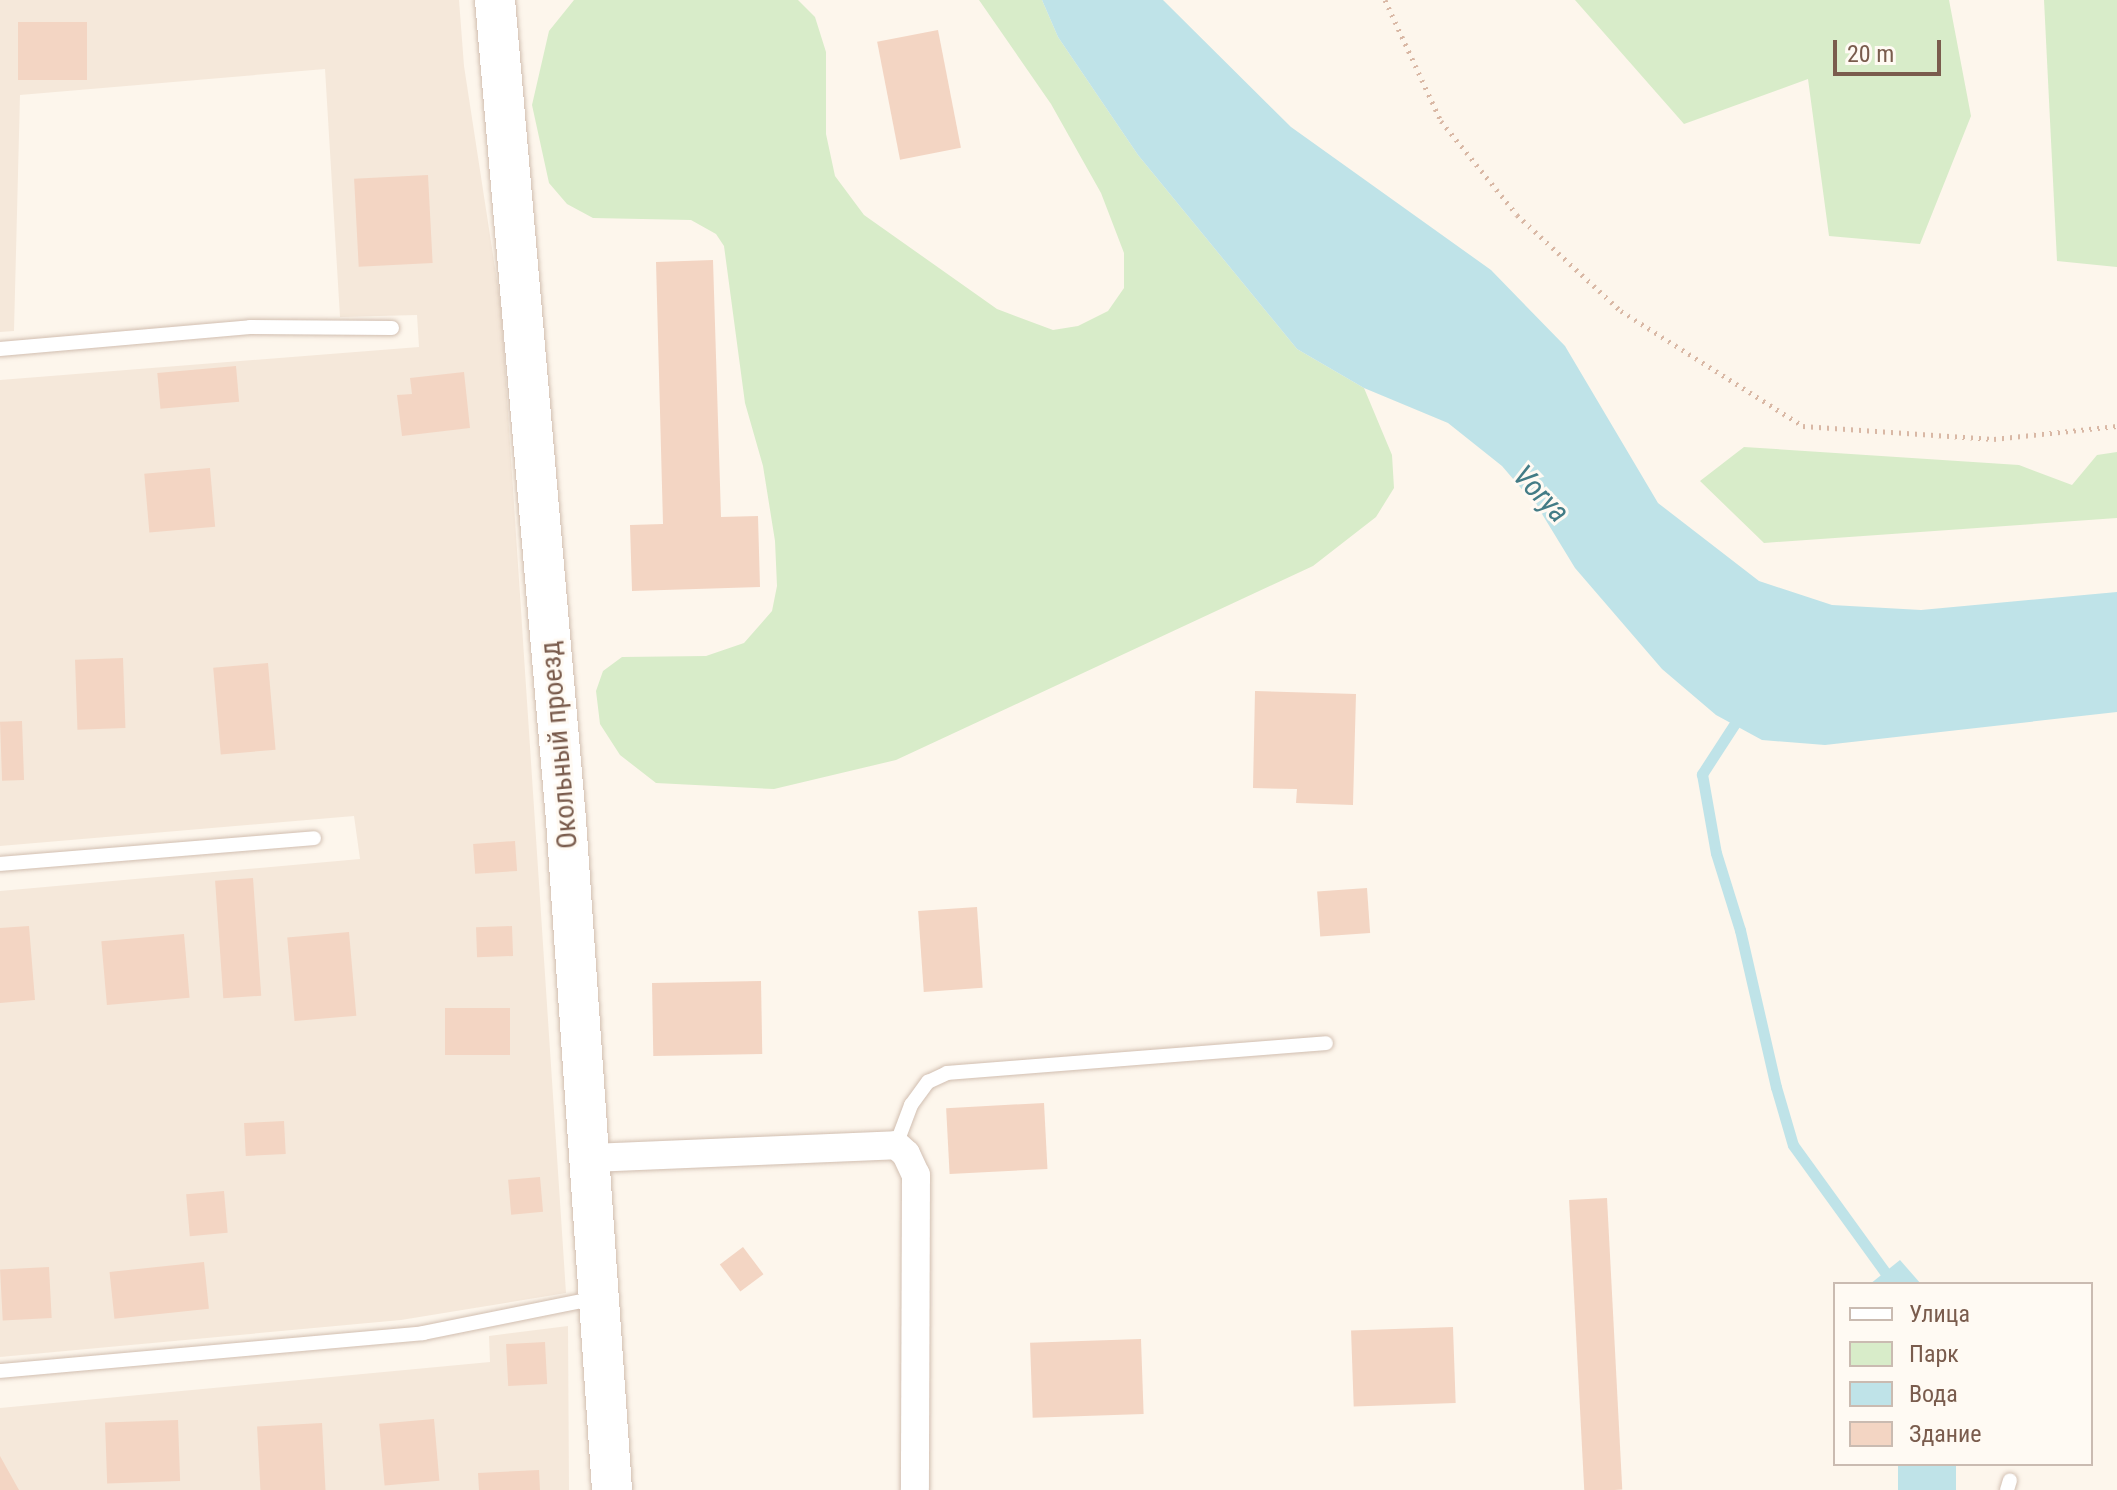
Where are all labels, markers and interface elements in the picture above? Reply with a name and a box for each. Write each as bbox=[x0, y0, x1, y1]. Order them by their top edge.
scale bar bbox=[1837, 24, 1945, 74]
text: 20 m bbox=[1847, 40, 1894, 68]
water label: Vorya bbox=[1505, 458, 1577, 530]
street label: Окольный проезд bbox=[533, 640, 585, 850]
legend bbox=[1833, 1282, 2093, 1466]
text: Улица bbox=[1909, 1300, 1970, 1328]
text: Парк bbox=[1909, 1340, 1959, 1368]
text: Вода bbox=[1909, 1380, 1958, 1408]
text: Здание bbox=[1909, 1420, 1981, 1448]

